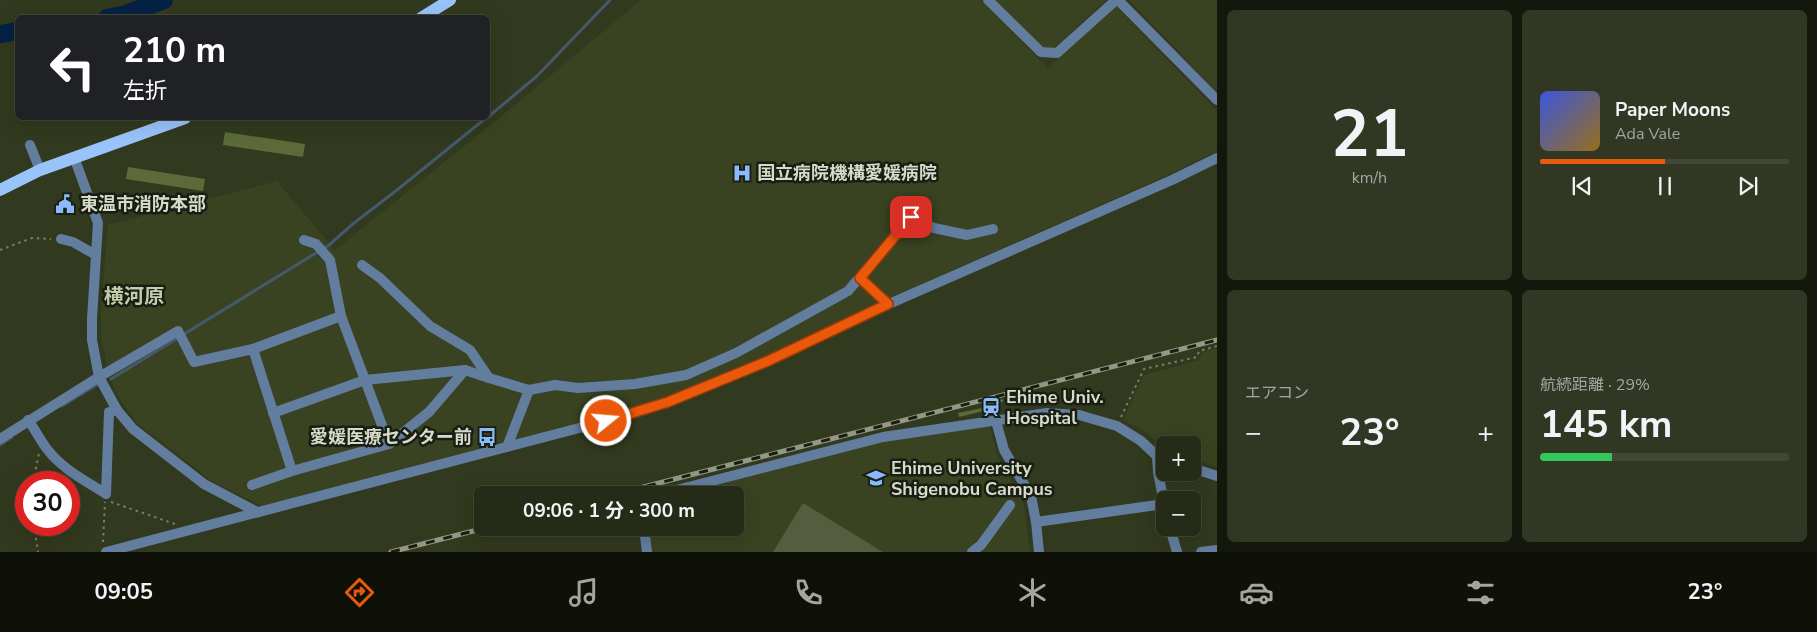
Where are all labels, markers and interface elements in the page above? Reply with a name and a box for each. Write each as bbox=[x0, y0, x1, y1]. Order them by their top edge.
text: 210 m bbox=[123, 27, 226, 74]
icon: left bbox=[40, 35, 105, 100]
text: 左折 bbox=[123, 76, 167, 106]
text: 21 bbox=[1330, 90, 1409, 179]
text: Paper Moons bbox=[1615, 97, 1730, 123]
text: Ada Vale bbox=[1615, 123, 1680, 145]
place label: 国立病院機構愛媛病院 bbox=[757, 161, 937, 185]
hospital icon: 国立病院機構愛媛病院 bbox=[731, 162, 753, 184]
text: km/h bbox=[1352, 167, 1387, 189]
icon: previous bbox=[1568, 172, 1596, 200]
icon: pause bbox=[1651, 172, 1679, 200]
icon: next bbox=[1734, 172, 1762, 200]
place label: 東温市消防本部 bbox=[80, 192, 206, 216]
public building icon: 東温市消防本部 bbox=[54, 193, 76, 215]
pin bbox=[890, 196, 932, 238]
icon: arrive bbox=[897, 203, 925, 231]
district label: 横河原 bbox=[104, 283, 164, 310]
text: 航続距離 · 29% bbox=[1540, 374, 1650, 396]
text: エアコン bbox=[1245, 382, 1309, 404]
place label: Ehime Univ. Hospital bbox=[1006, 385, 1104, 430]
position arrow bbox=[579, 394, 631, 446]
station icon: Ehime Univ. Hospital bbox=[980, 396, 1002, 418]
text: 145 km bbox=[1540, 399, 1672, 450]
text: 23° bbox=[1339, 407, 1400, 458]
text: − bbox=[1245, 414, 1262, 452]
text: + bbox=[1477, 414, 1494, 452]
place label: 愛媛医療センター前 bbox=[310, 425, 472, 449]
bus stop icon: 愛媛医療センター前 bbox=[476, 426, 498, 448]
map controls bbox=[1156, 436, 1201, 536]
button: + bbox=[1156, 436, 1201, 481]
place label: Ehime University Shigenobu Campus bbox=[891, 456, 1053, 501]
school or university icon: Ehime University Shigenobu Campus bbox=[865, 467, 887, 489]
speed limit sign: 30 bbox=[15, 471, 80, 536]
button: − bbox=[1156, 491, 1201, 536]
text: 09:06 · 1 分 · 300 m bbox=[523, 498, 695, 524]
icon: directions bbox=[342, 575, 377, 610]
icon: music bbox=[566, 575, 601, 610]
icon: phone bbox=[791, 575, 826, 610]
icon: climate bbox=[1015, 575, 1050, 610]
icon: car bbox=[1239, 575, 1274, 610]
icon: filters bbox=[1463, 575, 1498, 610]
text: 09:05 bbox=[95, 577, 153, 607]
text: 23° bbox=[1688, 577, 1722, 607]

